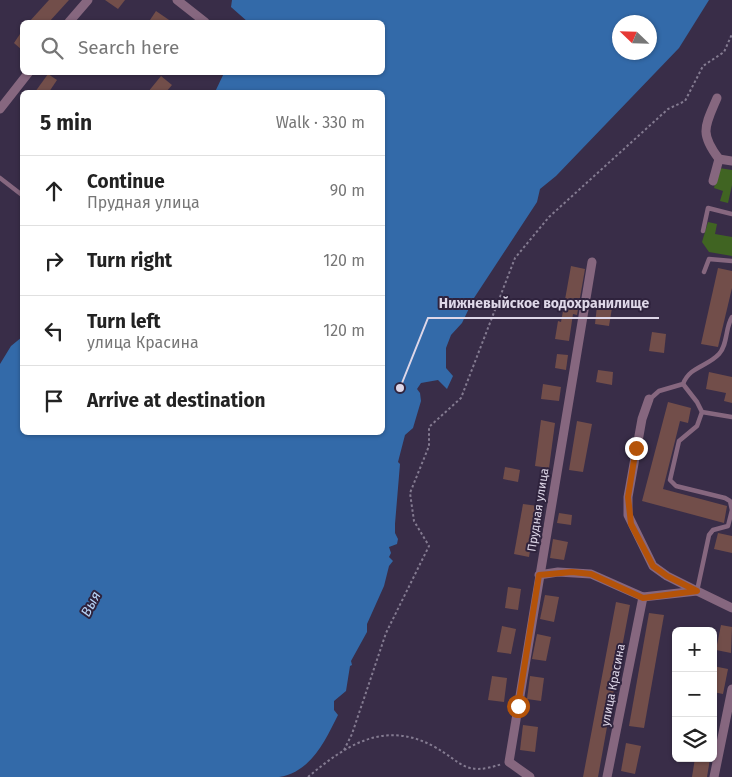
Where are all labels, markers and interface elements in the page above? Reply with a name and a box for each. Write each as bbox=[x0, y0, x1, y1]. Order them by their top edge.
north arrow bbox=[612, 15, 657, 60]
search box bbox=[20, 20, 385, 75]
icon: search bbox=[38, 34, 66, 62]
text: Search here bbox=[78, 36, 179, 59]
text: 5 min bbox=[40, 110, 92, 136]
text: Walk · 330 m bbox=[276, 113, 365, 132]
text: Continue bbox=[87, 170, 165, 193]
icon: ahead bbox=[40, 177, 68, 205]
text: 90 m bbox=[330, 181, 365, 200]
text: Прудная улица bbox=[87, 193, 200, 212]
icon: right bbox=[40, 247, 68, 275]
text: Turn right bbox=[87, 249, 172, 272]
text: 120 m bbox=[323, 251, 365, 270]
callout: Нижневыйское водохранилище bbox=[428, 289, 659, 318]
text: Нижневыйское водохранилище bbox=[439, 295, 649, 312]
text: Turn left bbox=[87, 310, 161, 333]
icon: left bbox=[40, 317, 68, 345]
text: 120 m bbox=[323, 321, 365, 340]
text: улица Красина bbox=[87, 333, 199, 352]
icon: arrive bbox=[40, 387, 68, 415]
text: Arrive at destination bbox=[87, 389, 266, 412]
route end bbox=[625, 437, 648, 460]
street label: Прудная улица bbox=[524, 467, 552, 553]
water label: Выя bbox=[77, 588, 105, 620]
map controls bbox=[672, 627, 717, 762]
button: + bbox=[672, 627, 717, 672]
street label: улица Красина bbox=[598, 643, 628, 727]
button: − bbox=[672, 672, 717, 717]
route start bbox=[507, 695, 530, 718]
button: layers bbox=[672, 717, 717, 762]

